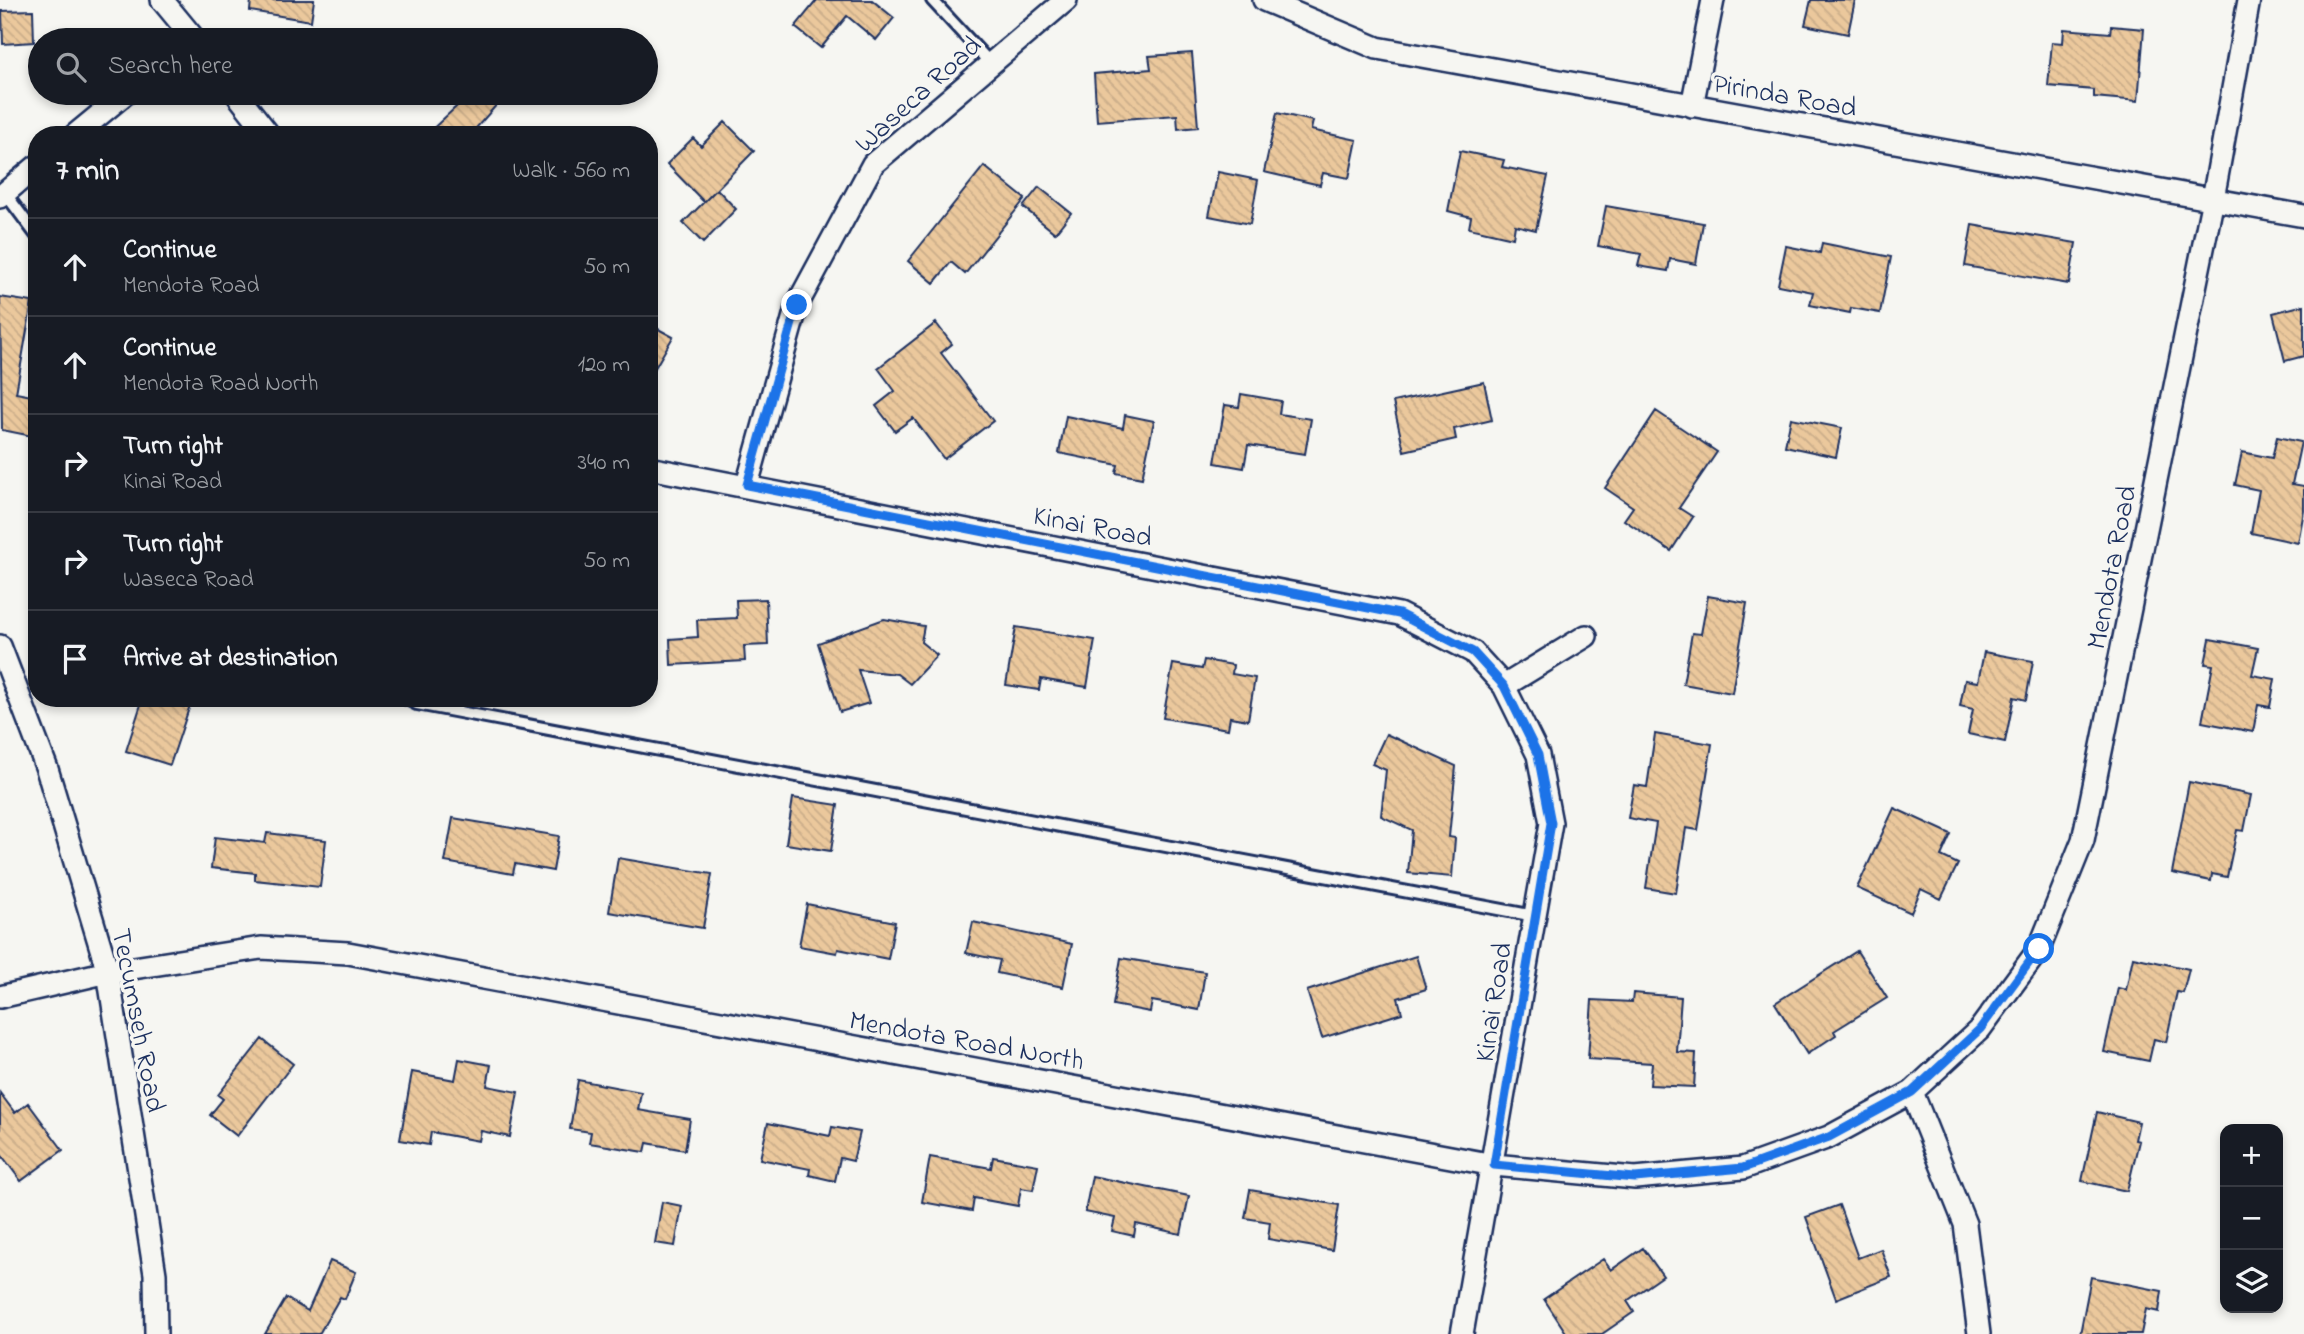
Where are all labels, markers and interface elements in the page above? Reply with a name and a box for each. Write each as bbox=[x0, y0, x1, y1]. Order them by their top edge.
street label: Waseca Road bbox=[847, 27, 992, 164]
search box bbox=[28, 28, 658, 105]
icon: search bbox=[52, 48, 90, 86]
text: Search here bbox=[108, 48, 233, 86]
street label: Pirinda Road bbox=[1709, 65, 1860, 130]
text: 7 min bbox=[56, 150, 119, 194]
text: Walk · 560 m bbox=[513, 155, 630, 188]
text: Continue bbox=[123, 232, 216, 270]
icon: ahead bbox=[56, 248, 94, 286]
text: 50 m bbox=[583, 251, 630, 284]
text: Mendota Road bbox=[123, 270, 259, 303]
route end bbox=[781, 289, 812, 320]
text: Continue bbox=[123, 330, 216, 368]
icon: ahead bbox=[56, 346, 94, 384]
text: 120 m bbox=[578, 349, 630, 382]
text: Mendota Road North bbox=[123, 368, 318, 401]
text: Turn right bbox=[123, 428, 223, 466]
icon: right bbox=[56, 444, 94, 482]
text: 340 m bbox=[577, 447, 630, 480]
text: Kinai Road bbox=[123, 466, 222, 499]
street label: Mendota Road bbox=[2077, 482, 2149, 653]
street label: Kinai Road bbox=[1029, 497, 1156, 560]
text: Turn right bbox=[123, 526, 223, 564]
icon: right bbox=[56, 542, 94, 580]
text: 50 m bbox=[583, 545, 630, 578]
text: Waseca Road bbox=[123, 564, 254, 597]
icon: arrive bbox=[56, 640, 94, 678]
text: Arrive at destination bbox=[123, 640, 338, 678]
street label: Tecumseh Road bbox=[99, 925, 175, 1116]
route start bbox=[2023, 933, 2054, 964]
street label: Kinai Road bbox=[1466, 940, 1525, 1065]
street label: Mendota Road North bbox=[846, 1002, 1087, 1083]
map controls bbox=[2220, 1124, 2283, 1313]
button: + bbox=[2220, 1124, 2283, 1187]
button: − bbox=[2220, 1187, 2283, 1250]
button: layers bbox=[2220, 1250, 2283, 1313]

